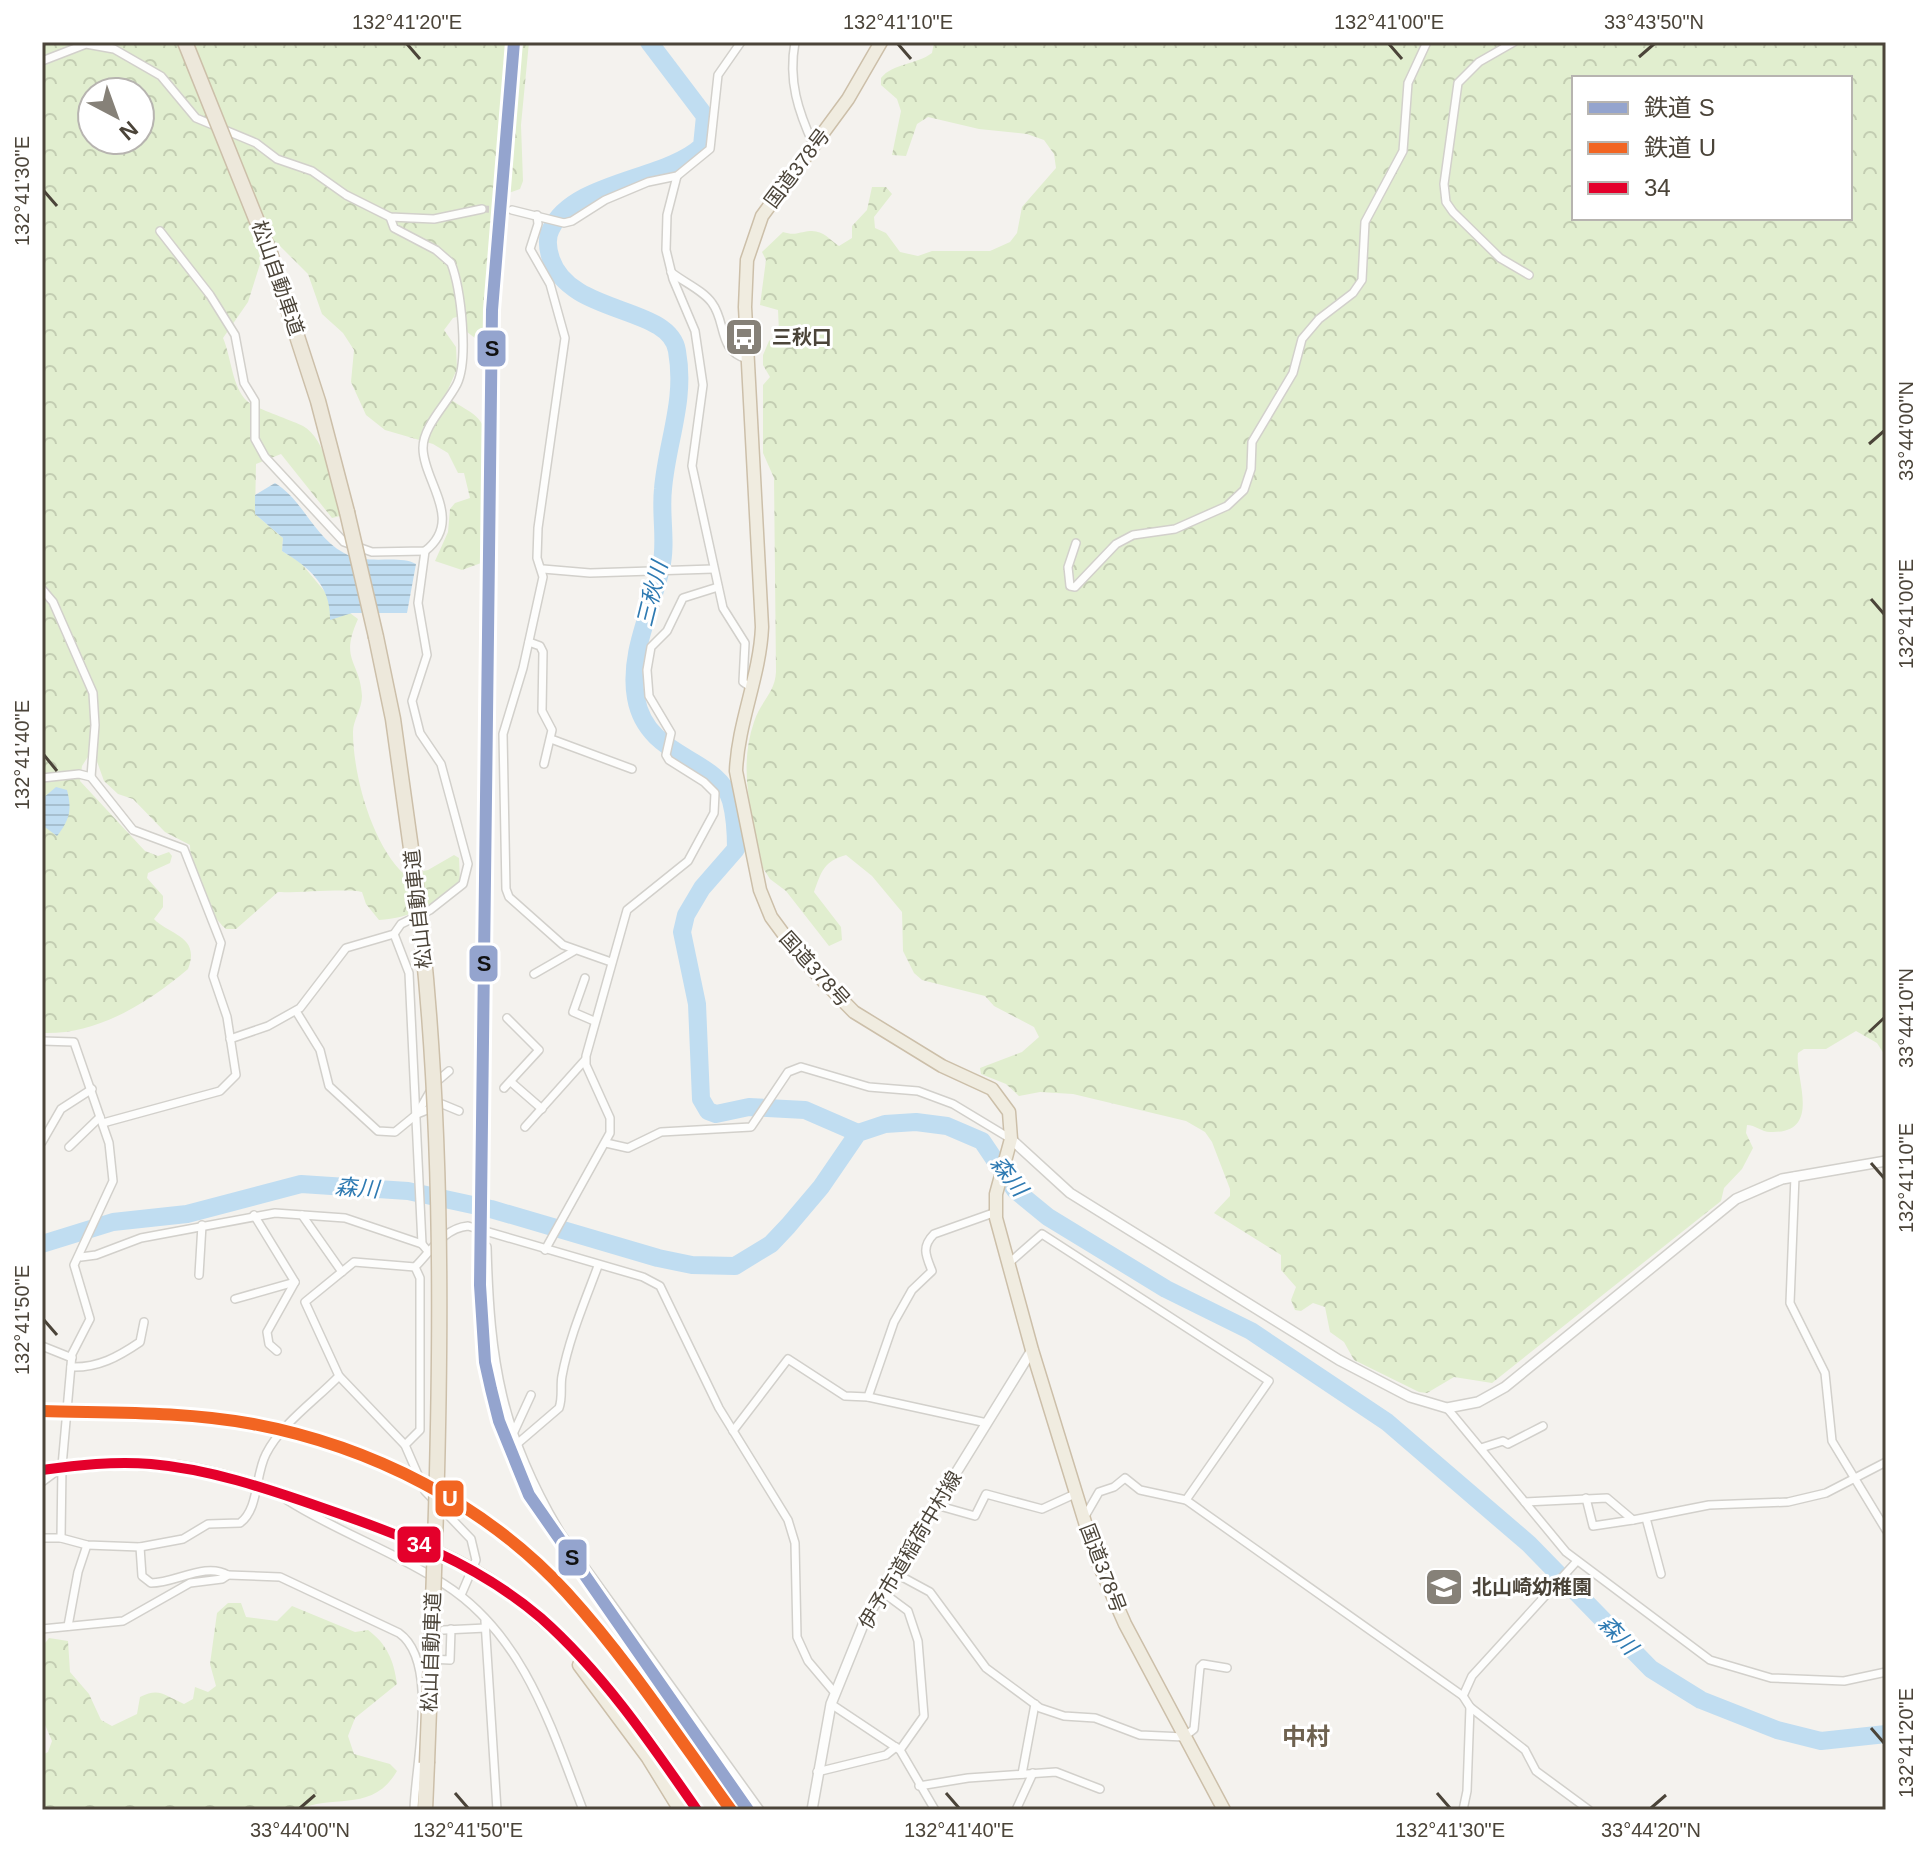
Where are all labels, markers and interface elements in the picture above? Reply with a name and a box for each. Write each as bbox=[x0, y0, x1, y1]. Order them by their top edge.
text: 132°41'20"E bbox=[352, 11, 462, 33]
text: 132°41'10"E bbox=[843, 11, 953, 33]
text: 132°41'00"E bbox=[1334, 11, 1444, 33]
text: 33°43'50"N bbox=[1604, 11, 1704, 33]
north arrow bbox=[76, 76, 156, 156]
legend bbox=[1572, 76, 1852, 220]
text: 鉄道 S bbox=[1644, 94, 1715, 121]
text: N bbox=[115, 116, 143, 145]
street label: 国道378号 bbox=[760, 124, 834, 212]
text: 鉄道 U bbox=[1644, 134, 1716, 161]
text: 132°41'30"E bbox=[11, 136, 33, 246]
text: 34 bbox=[1644, 174, 1671, 201]
street label: 松山自動車道 bbox=[248, 218, 308, 338]
bus stop icon: 三秋口 bbox=[723, 316, 765, 358]
place label: 三秋口 bbox=[772, 326, 832, 348]
line badge: S bbox=[476, 329, 507, 368]
text: S bbox=[485, 336, 499, 361]
text: 33°44'00"N bbox=[1895, 381, 1917, 481]
water label: 三秋川 bbox=[632, 557, 673, 629]
text: 132°41'00"E bbox=[1895, 559, 1917, 669]
text: 132°41'40"E bbox=[11, 700, 33, 810]
street label: 松山自動車道 bbox=[401, 848, 435, 970]
street label: 国道378号 bbox=[776, 927, 854, 1011]
line badge: S bbox=[468, 944, 499, 983]
text: S bbox=[477, 951, 491, 976]
text: 33°44'10"N bbox=[1895, 968, 1917, 1068]
text: 132°41'10"E bbox=[1895, 1123, 1917, 1233]
water label: 森川 bbox=[986, 1151, 1034, 1203]
water label: 森川 bbox=[334, 1174, 382, 1202]
text: 132°41'50"E bbox=[11, 1265, 33, 1375]
street label: 伊予市道稲荷中村線 bbox=[854, 1467, 966, 1633]
line badge: U bbox=[434, 1479, 465, 1518]
text: U bbox=[442, 1486, 458, 1511]
street label: 国道378号 bbox=[1076, 1520, 1130, 1616]
line badge: 34 bbox=[396, 1525, 442, 1564]
text: 34 bbox=[407, 1532, 432, 1557]
line badge: S bbox=[557, 1538, 588, 1577]
text: S bbox=[565, 1545, 579, 1570]
school or university icon: 北山崎幼稚園 bbox=[1423, 1566, 1465, 1608]
place label: 北山崎幼稚園 bbox=[1472, 1576, 1592, 1598]
street label: 松山自動車道 bbox=[418, 1592, 444, 1712]
water label: 森川 bbox=[1594, 1610, 1644, 1661]
text: 132°41'20"E bbox=[1895, 1688, 1917, 1798]
district label: 中村 bbox=[1282, 1723, 1330, 1750]
text: 33°44'00"N bbox=[250, 1819, 350, 1841]
text: 132°41'50"E bbox=[413, 1819, 523, 1841]
text: 132°41'40"E bbox=[904, 1819, 1014, 1841]
text: 132°41'30"E bbox=[1395, 1819, 1505, 1841]
text: 33°44'20"N bbox=[1601, 1819, 1701, 1841]

